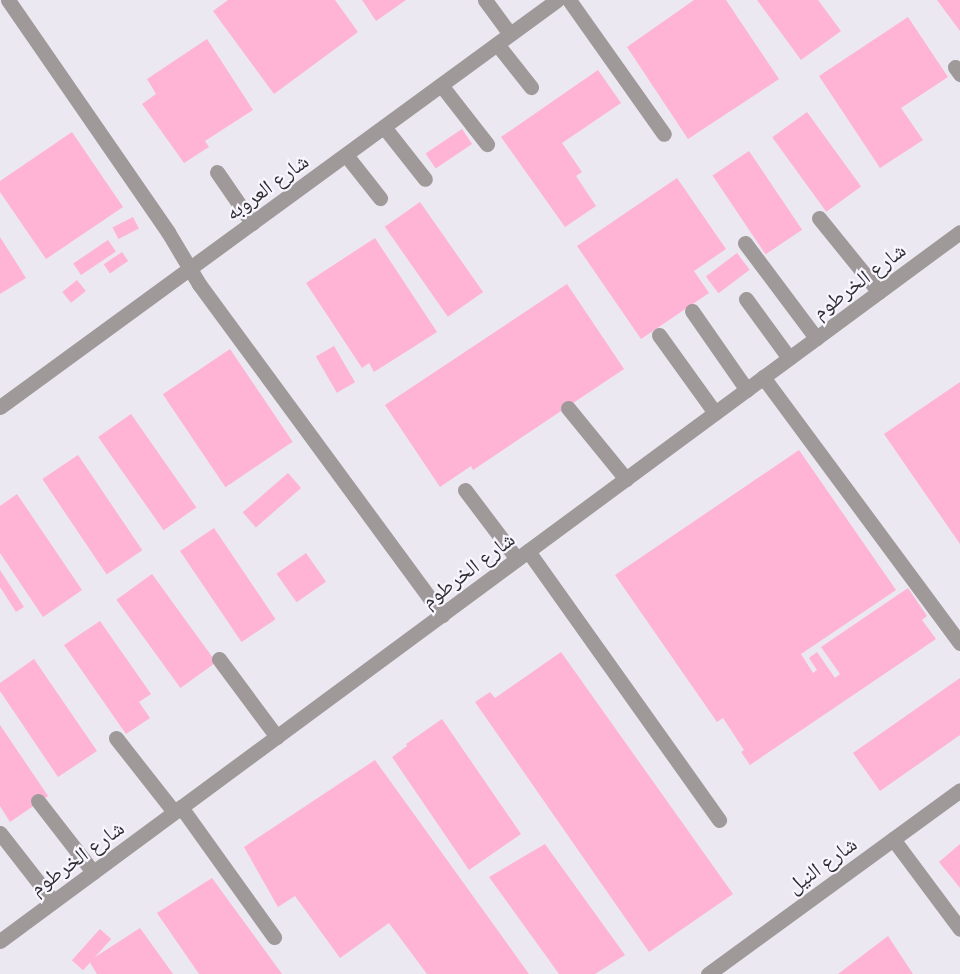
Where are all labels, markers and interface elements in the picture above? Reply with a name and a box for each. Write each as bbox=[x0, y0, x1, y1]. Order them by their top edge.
street label: شارع العروبه bbox=[221, 148, 313, 226]
street label: شارع الخرطوم bbox=[807, 238, 911, 324]
street label: شارع الخرطوم bbox=[416, 527, 520, 613]
street label: شارع الخرطوم bbox=[25, 815, 129, 901]
street label: شارع النيل bbox=[782, 831, 862, 899]

